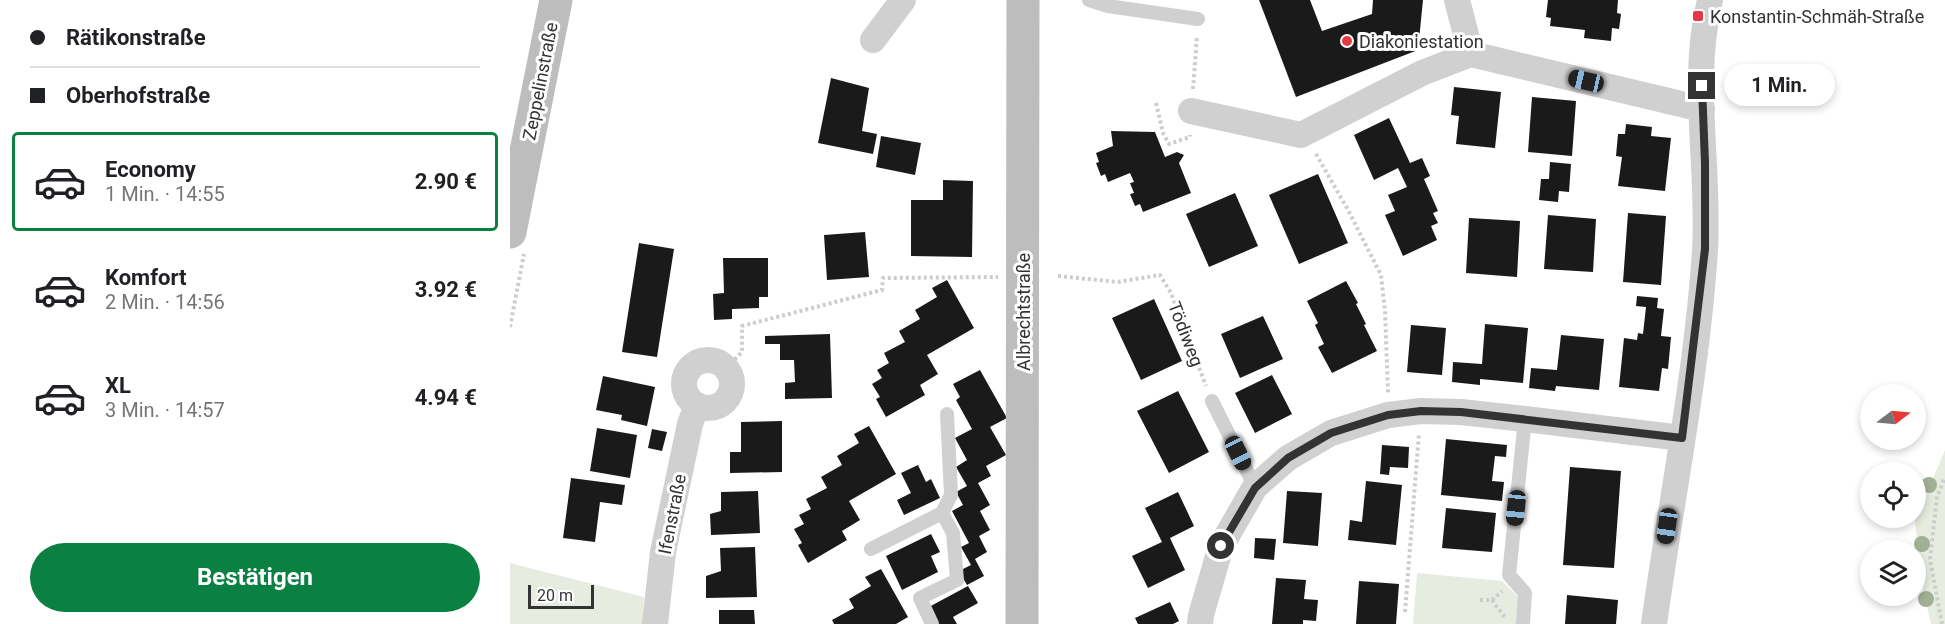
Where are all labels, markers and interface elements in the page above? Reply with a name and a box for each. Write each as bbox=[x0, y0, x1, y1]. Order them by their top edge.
place label: Konstantin-Schmäh-Straße bbox=[1710, 6, 1924, 27]
marker: Konstantin-Schmäh-Straße bbox=[1691, 9, 1705, 23]
street label: Zeppelinstraße bbox=[518, 20, 562, 142]
text: Rätikonstraße bbox=[66, 25, 206, 50]
place label: Diakoniestation bbox=[1359, 31, 1484, 52]
marker: Diakoniestation bbox=[1340, 34, 1354, 48]
callout: 1 Min. bbox=[1723, 65, 1834, 107]
car bbox=[1566, 68, 1606, 94]
route end bbox=[1688, 72, 1715, 99]
text: 1 Min. bbox=[1751, 73, 1808, 97]
text: Oberhofstraße bbox=[66, 83, 210, 108]
icon: car bbox=[33, 155, 87, 209]
text: Economy bbox=[105, 157, 196, 182]
text: 2.90 € bbox=[415, 169, 477, 194]
text: 1 Min. · 14:55 bbox=[105, 182, 225, 206]
street label: Albrechtstraße bbox=[1013, 253, 1034, 371]
icon: car bbox=[33, 263, 87, 317]
text: Komfort bbox=[105, 265, 187, 290]
text: 3.92 € bbox=[415, 277, 477, 302]
text: 2 Min. · 14:56 bbox=[105, 290, 225, 314]
street label: Tödiweg bbox=[1164, 299, 1208, 369]
icon: car bbox=[33, 371, 87, 425]
text: XL bbox=[105, 373, 131, 398]
north arrow bbox=[1860, 384, 1926, 450]
map controls bbox=[1860, 384, 1926, 606]
text: 4.94 € bbox=[415, 385, 477, 410]
text: 3 Min. · 14:57 bbox=[105, 398, 225, 422]
car bbox=[1222, 433, 1254, 473]
button: locate bbox=[1860, 462, 1926, 528]
street label: Ifenstraße bbox=[654, 472, 690, 556]
car bbox=[1505, 489, 1527, 527]
car bbox=[1656, 507, 1678, 545]
route start bbox=[1207, 532, 1234, 559]
button: layers bbox=[1860, 540, 1926, 606]
button: Bestätigen bbox=[30, 543, 480, 612]
scale bar bbox=[528, 582, 594, 610]
text: 20 m bbox=[537, 586, 573, 605]

